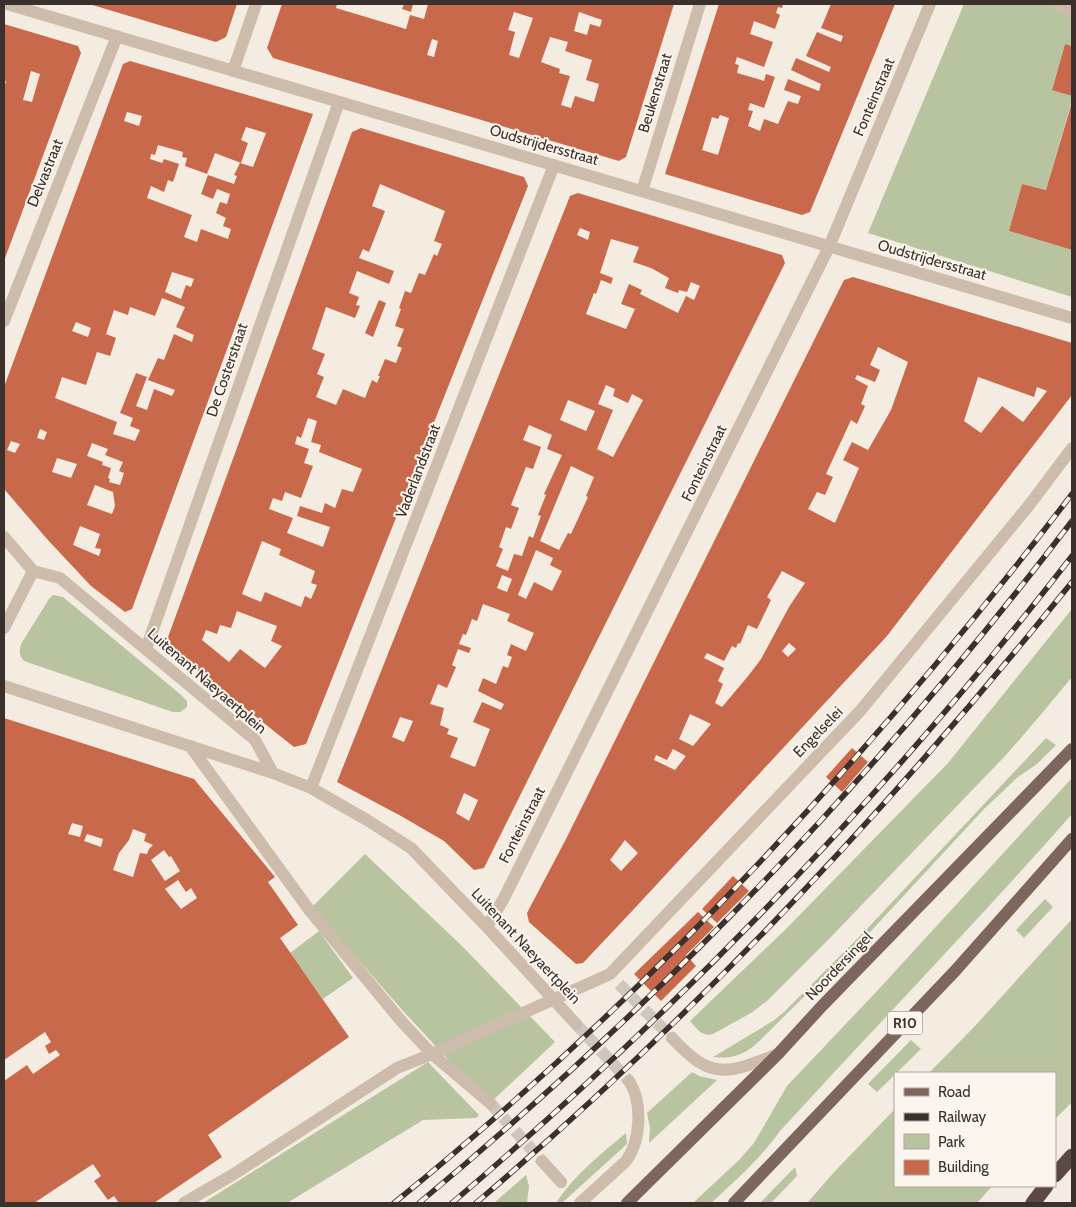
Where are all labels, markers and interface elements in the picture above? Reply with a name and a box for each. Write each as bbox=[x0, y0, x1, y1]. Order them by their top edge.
street label: Beukenstraat bbox=[634, 51, 676, 135]
street label: Fonteinstraat bbox=[849, 55, 899, 139]
street label: Oudstrijdersstraat bbox=[488, 121, 600, 169]
street label: Delvastraat bbox=[23, 136, 67, 210]
street label: Oudstrijdersstraat bbox=[876, 236, 988, 284]
street label: De Costerstraat bbox=[203, 321, 251, 419]
street label: Vaderlandstraat bbox=[392, 421, 444, 521]
street label: Fonteinstraat bbox=[678, 422, 730, 504]
street label: Luitenant Naeyaertplein bbox=[144, 624, 270, 738]
street label: Engelselei bbox=[789, 703, 847, 761]
street label: Fonteinstraat bbox=[495, 784, 549, 866]
street label: Luitenant Naeyaertplein bbox=[468, 884, 584, 1008]
street label: Noordersingel bbox=[802, 928, 877, 1004]
road number: R10 bbox=[888, 1011, 922, 1034]
legend bbox=[894, 1072, 1056, 1187]
text: Road bbox=[938, 1083, 971, 1101]
text: Railway bbox=[938, 1108, 987, 1126]
text: Park bbox=[938, 1133, 965, 1151]
text: Building bbox=[938, 1158, 989, 1176]

